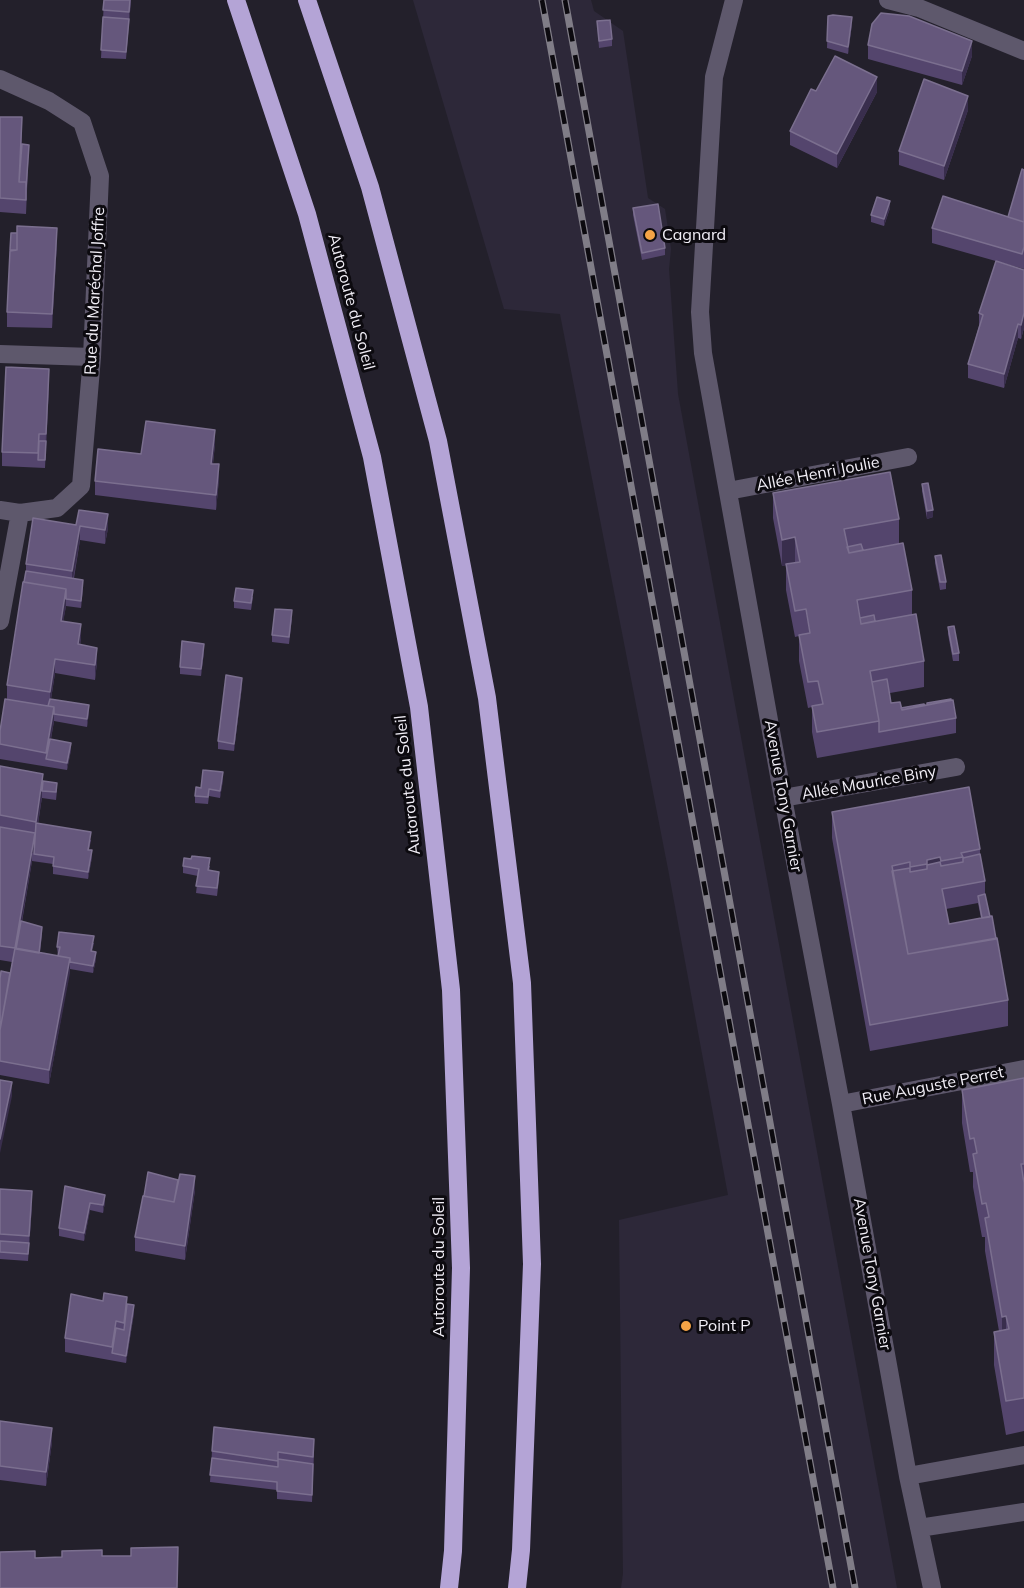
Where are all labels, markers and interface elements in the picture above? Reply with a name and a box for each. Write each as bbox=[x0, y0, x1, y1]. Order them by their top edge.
street label: Rue du Maréchal Joffre bbox=[81, 207, 109, 375]
place label: Cagnard bbox=[662, 225, 726, 245]
marker: Cagnard bbox=[643, 228, 657, 242]
street label: Autoroute du Soleil bbox=[324, 232, 378, 372]
street label: Allée Henri Joulie bbox=[755, 453, 881, 495]
street label: Autoroute du Soleil bbox=[391, 714, 425, 856]
street label: Avenue Tony Garnier bbox=[760, 718, 806, 874]
street label: Allée Maurice Biny bbox=[800, 762, 938, 804]
street label: Rue Auguste Perret bbox=[861, 1063, 1005, 1109]
street label: Avenue Tony Garnier bbox=[849, 1196, 895, 1352]
street label: Autoroute du Soleil bbox=[429, 1197, 449, 1337]
place label: Point P bbox=[698, 1316, 751, 1336]
marker: Point P bbox=[679, 1319, 693, 1333]

